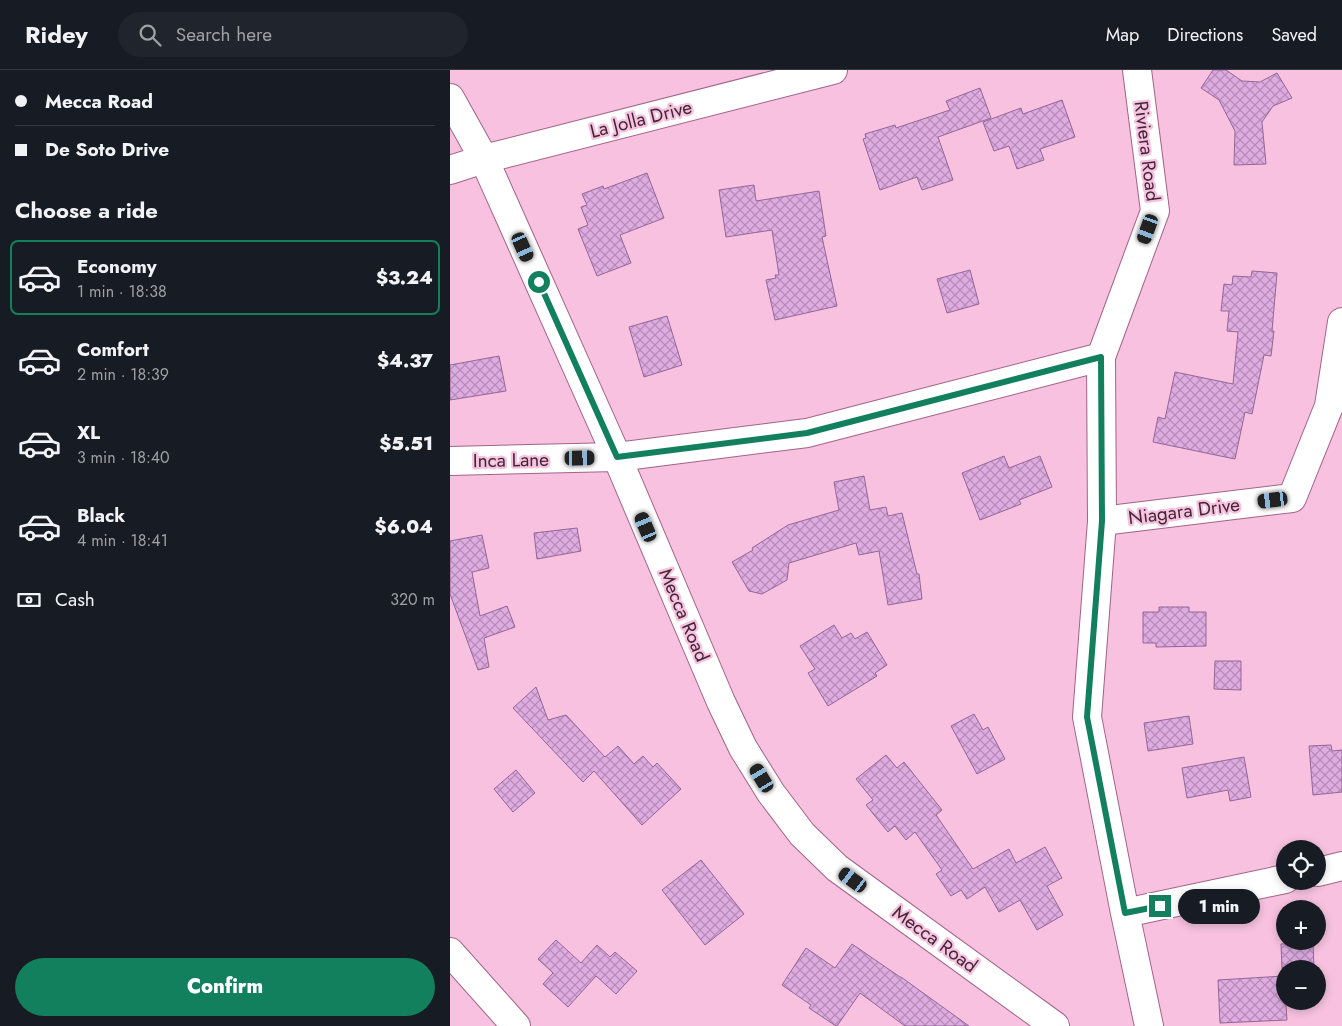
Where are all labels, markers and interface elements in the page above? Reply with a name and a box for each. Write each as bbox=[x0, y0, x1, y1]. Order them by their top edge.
search box bbox=[118, 12, 468, 57]
text: Ridey bbox=[25, 17, 88, 52]
icon: search bbox=[136, 21, 164, 49]
text: Search here bbox=[176, 21, 272, 48]
text: Map bbox=[1106, 22, 1139, 48]
text: Directions bbox=[1167, 22, 1243, 48]
text: Saved bbox=[1271, 22, 1317, 48]
text: Mecca Road bbox=[45, 88, 153, 115]
street label: La Jolla Drive bbox=[587, 93, 695, 145]
street label: Riviera Road bbox=[1127, 99, 1167, 203]
text: De Soto Drive bbox=[45, 136, 169, 163]
text: Choose a ride bbox=[15, 194, 158, 226]
car bbox=[1135, 212, 1160, 246]
car bbox=[510, 230, 535, 264]
text: Economy bbox=[77, 253, 157, 280]
icon: car bbox=[17, 255, 62, 300]
text: $3.24 bbox=[376, 264, 433, 291]
route start bbox=[528, 271, 550, 293]
text: 1 min · 18:38 bbox=[77, 280, 167, 303]
text: Comfort bbox=[77, 336, 149, 363]
icon: car bbox=[17, 338, 62, 383]
text: $4.37 bbox=[377, 347, 433, 374]
text: 2 min · 18:39 bbox=[77, 363, 169, 386]
text: XL bbox=[77, 419, 100, 446]
icon: car bbox=[17, 421, 62, 466]
text: $5.51 bbox=[379, 430, 433, 457]
text: 3 min · 18:40 bbox=[77, 446, 170, 469]
street label: Inca Lane bbox=[473, 446, 549, 474]
car bbox=[564, 450, 595, 466]
street label: Niagara Drive bbox=[1127, 491, 1242, 531]
car bbox=[1257, 491, 1288, 509]
text: Black bbox=[77, 502, 125, 529]
icon: car bbox=[17, 504, 62, 549]
car bbox=[633, 510, 658, 544]
text: $6.04 bbox=[375, 513, 433, 540]
text: 4 min · 18:41 bbox=[77, 529, 168, 552]
street label: Mecca Road bbox=[652, 564, 716, 666]
icon: cash bbox=[15, 586, 43, 614]
text: Cash bbox=[55, 586, 95, 613]
text: 320 m bbox=[390, 588, 435, 611]
car bbox=[747, 761, 776, 795]
map controls bbox=[1276, 840, 1326, 1010]
button: locate bbox=[1276, 840, 1326, 890]
car bbox=[836, 865, 869, 895]
callout: 1 min bbox=[1178, 888, 1260, 924]
route end bbox=[1149, 895, 1171, 917]
text: 1 min bbox=[1199, 895, 1239, 918]
street label: Mecca Road bbox=[887, 899, 983, 979]
button: + bbox=[1276, 900, 1326, 950]
button: Confirm bbox=[15, 958, 435, 1016]
button: − bbox=[1276, 960, 1326, 1010]

